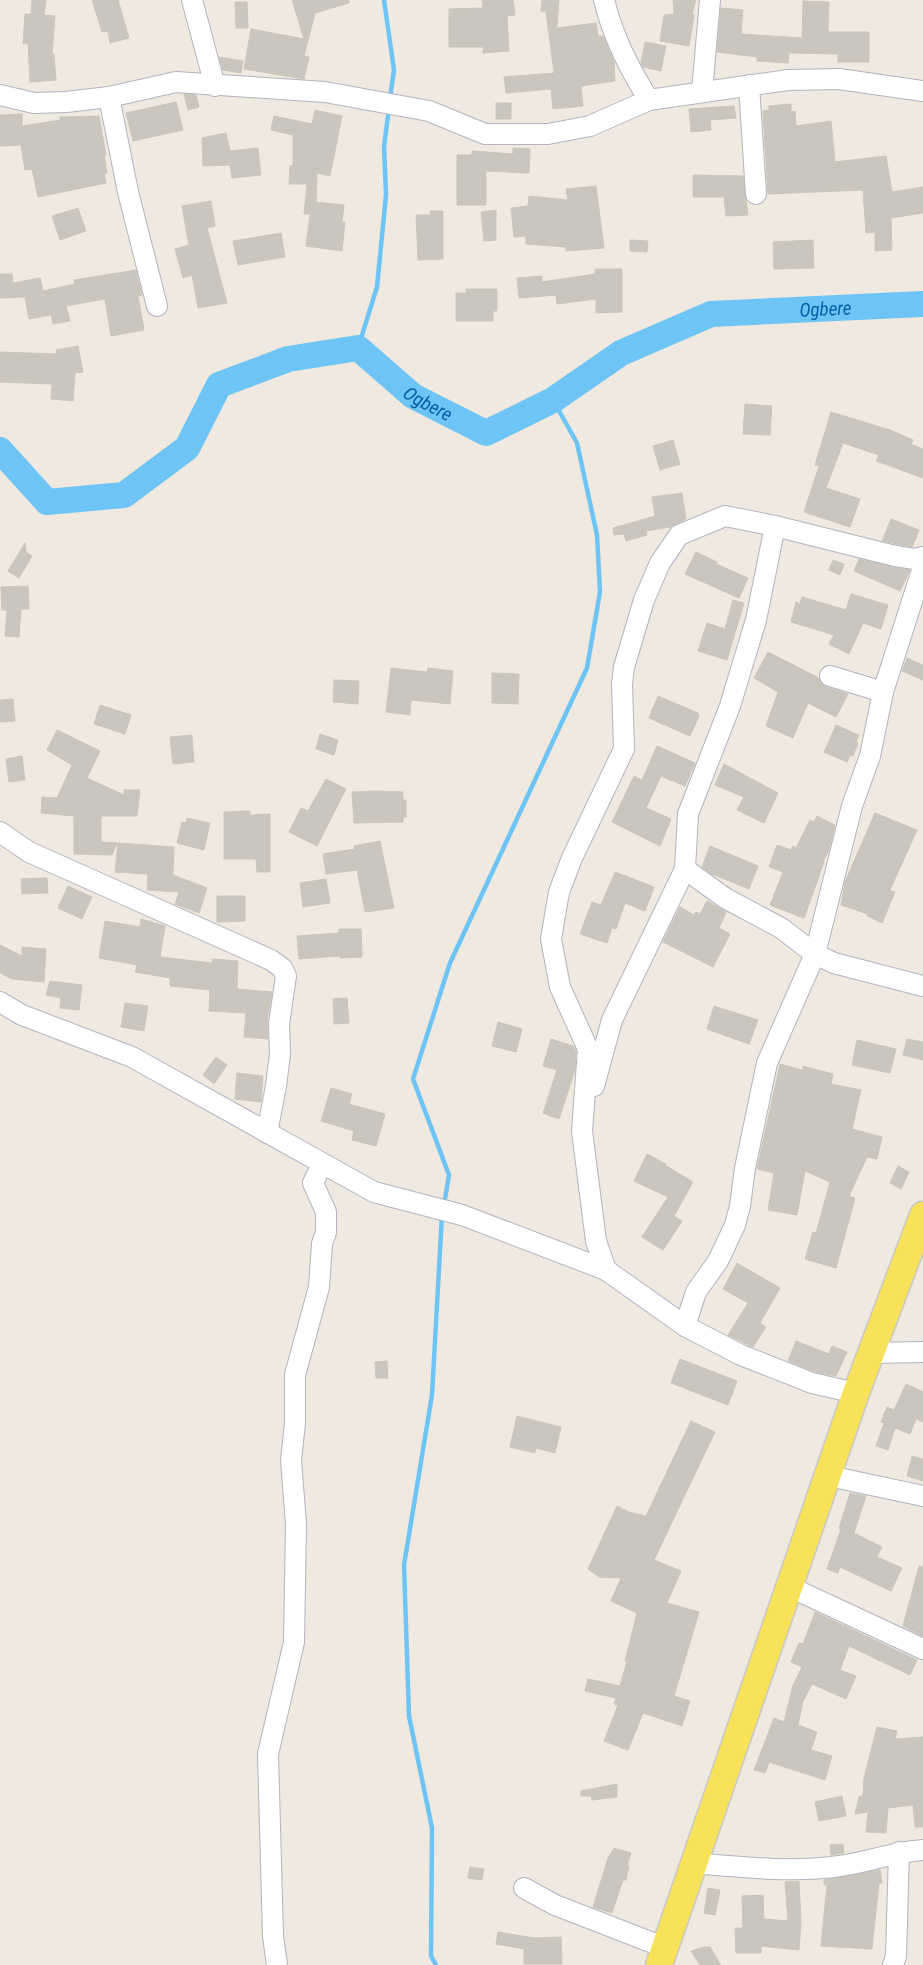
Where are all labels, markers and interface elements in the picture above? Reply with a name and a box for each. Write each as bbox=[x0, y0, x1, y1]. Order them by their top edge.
water label: Ogbere bbox=[799, 296, 852, 321]
water label: Ogbere bbox=[398, 381, 456, 426]

